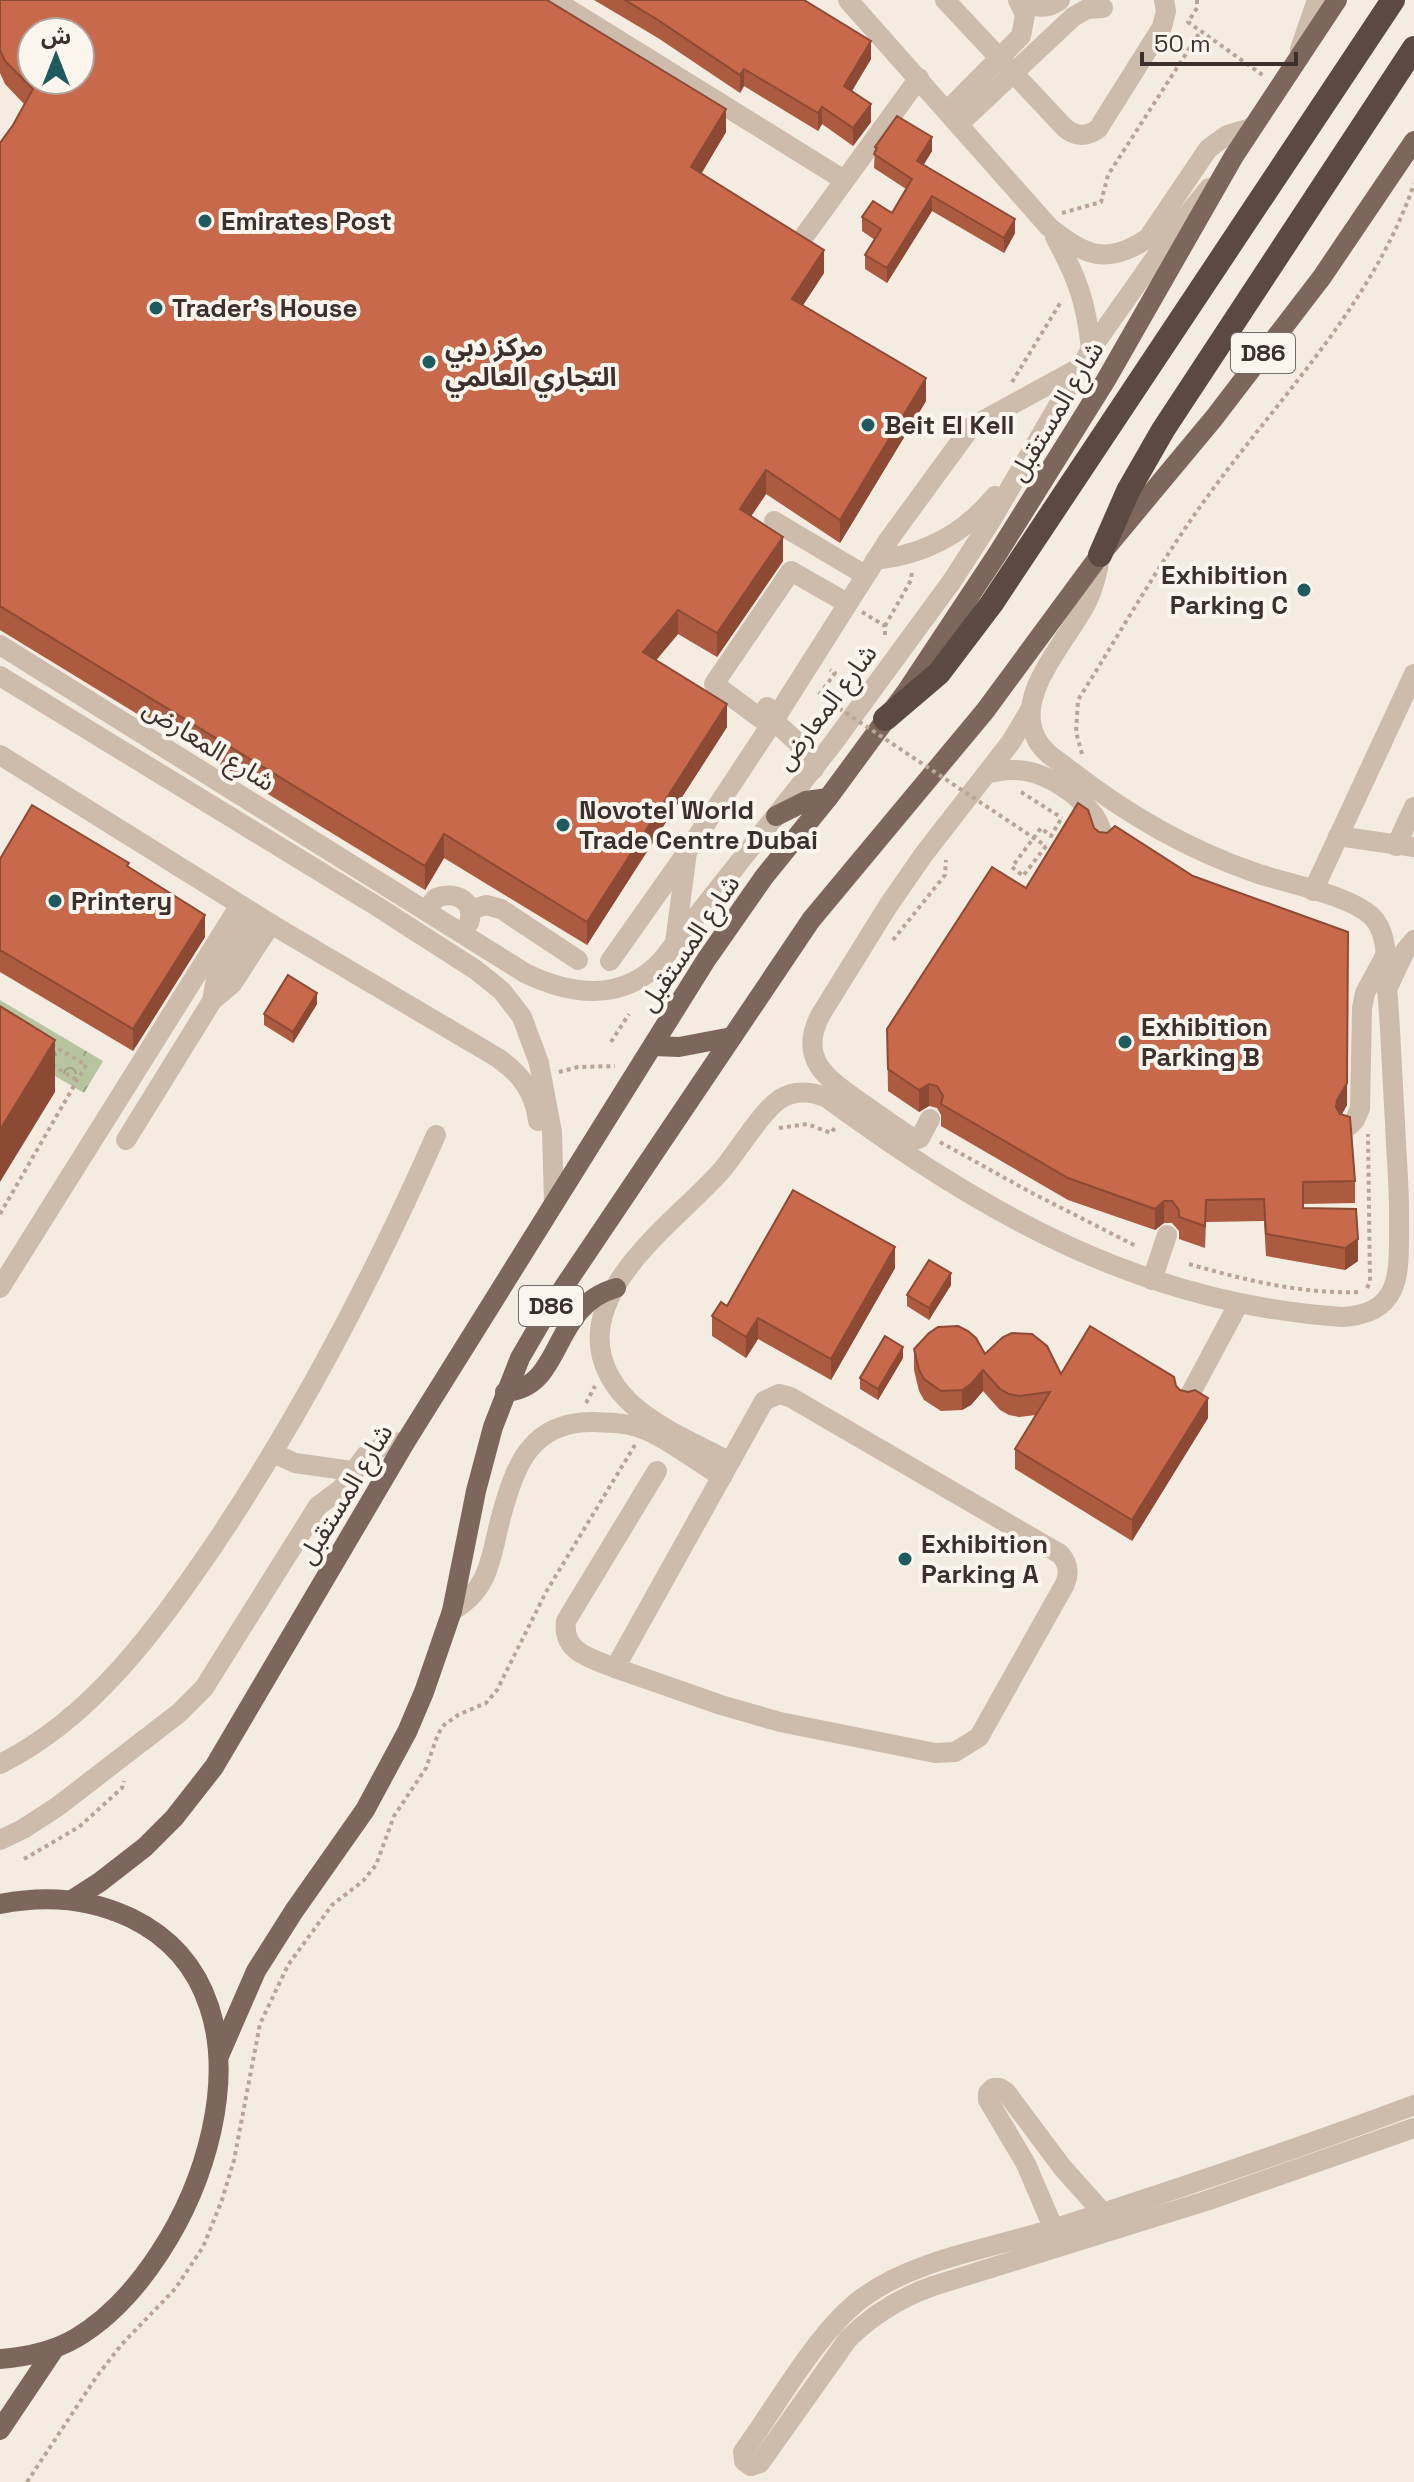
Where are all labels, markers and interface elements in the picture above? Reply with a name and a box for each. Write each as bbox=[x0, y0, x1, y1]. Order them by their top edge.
north arrow bbox=[16, 16, 96, 96]
scale bar bbox=[1142, 16, 1296, 66]
text: ش bbox=[41, 22, 71, 50]
text: 50 m bbox=[1154, 28, 1211, 59]
place label: Emirates Post bbox=[221, 204, 392, 238]
marker: Emirates Post bbox=[196, 212, 214, 230]
place label: Trader’s House bbox=[172, 291, 357, 325]
marker: Trader’s House bbox=[147, 299, 165, 317]
place label: مركز دبي التجاري العالمي bbox=[445, 330, 617, 398]
road number: D86 bbox=[1231, 333, 1295, 373]
street label: شارع المستقبل bbox=[1001, 335, 1113, 488]
marker: مركز دبي التجاري العالمي bbox=[420, 353, 438, 371]
place label: Beit El Kell bbox=[884, 408, 1014, 442]
marker: Beit El Kell bbox=[859, 416, 877, 434]
place label: Exhibition Parking C bbox=[1161, 558, 1288, 622]
marker: Exhibition Parking C bbox=[1295, 581, 1313, 599]
street label: شارع المعارض bbox=[768, 637, 886, 778]
street label: شارع المعارض bbox=[136, 691, 281, 801]
place label: Novotel World Trade Centre Dubai bbox=[579, 793, 818, 857]
marker: Novotel World Trade Centre Dubai bbox=[554, 816, 572, 834]
street label: شارع المستقبل bbox=[631, 868, 749, 1019]
place label: Printery bbox=[71, 884, 172, 918]
marker: Printery bbox=[46, 892, 64, 910]
place label: Exhibition Parking B bbox=[1141, 1010, 1268, 1074]
marker: Exhibition Parking B bbox=[1116, 1033, 1134, 1051]
road number: D86 bbox=[519, 1286, 583, 1326]
street label: شارع المستقبل bbox=[290, 1418, 402, 1571]
place label: Exhibition Parking A bbox=[921, 1527, 1048, 1591]
marker: Exhibition Parking A bbox=[896, 1550, 914, 1568]

